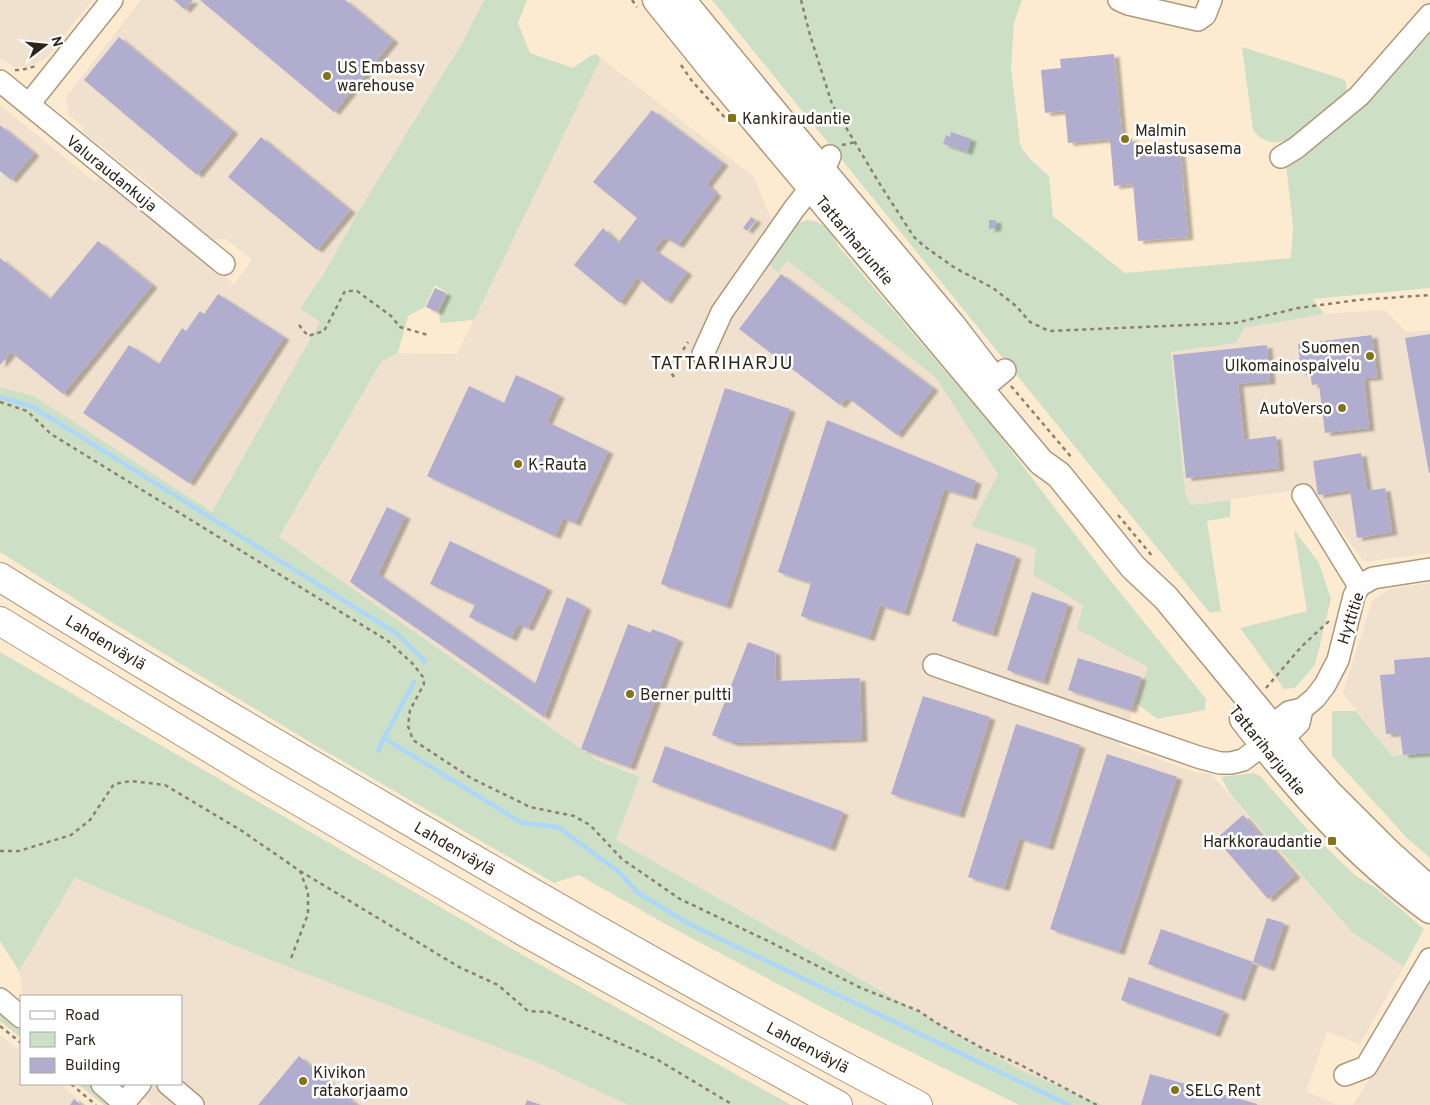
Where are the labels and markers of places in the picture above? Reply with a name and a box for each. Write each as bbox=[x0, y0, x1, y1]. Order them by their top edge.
place label: US Embassy warehouse bbox=[337, 59, 425, 97]
marker: US Embassy warehouse bbox=[321, 70, 333, 82]
place label: Kankiraudantie bbox=[742, 110, 851, 130]
marker: Kankiraudantie bbox=[726, 112, 738, 124]
place label: Malmin pelastusasema bbox=[1135, 122, 1241, 160]
marker: Malmin pelastusasema bbox=[1119, 133, 1131, 145]
place label: Suomen Ulkomainospalvelu bbox=[1224, 339, 1360, 377]
marker: Suomen Ulkomainospalvelu bbox=[1364, 350, 1376, 362]
place label: AutoVerso bbox=[1259, 400, 1332, 420]
marker: AutoVerso bbox=[1336, 402, 1348, 414]
place label: K-Rauta bbox=[528, 456, 587, 476]
marker: K-Rauta bbox=[512, 458, 524, 470]
place label: Berner pultti bbox=[640, 686, 731, 706]
marker: Berner pultti bbox=[624, 688, 636, 700]
place label: Harkkoraudantie bbox=[1203, 833, 1322, 853]
marker: Harkkoraudantie bbox=[1326, 835, 1338, 847]
place label: Kivikon ratakorjaamo bbox=[313, 1064, 408, 1102]
marker: Kivikon ratakorjaamo bbox=[297, 1075, 309, 1087]
place label: SELG Rent bbox=[1185, 1082, 1261, 1102]
marker: SELG Rent bbox=[1169, 1084, 1181, 1096]

